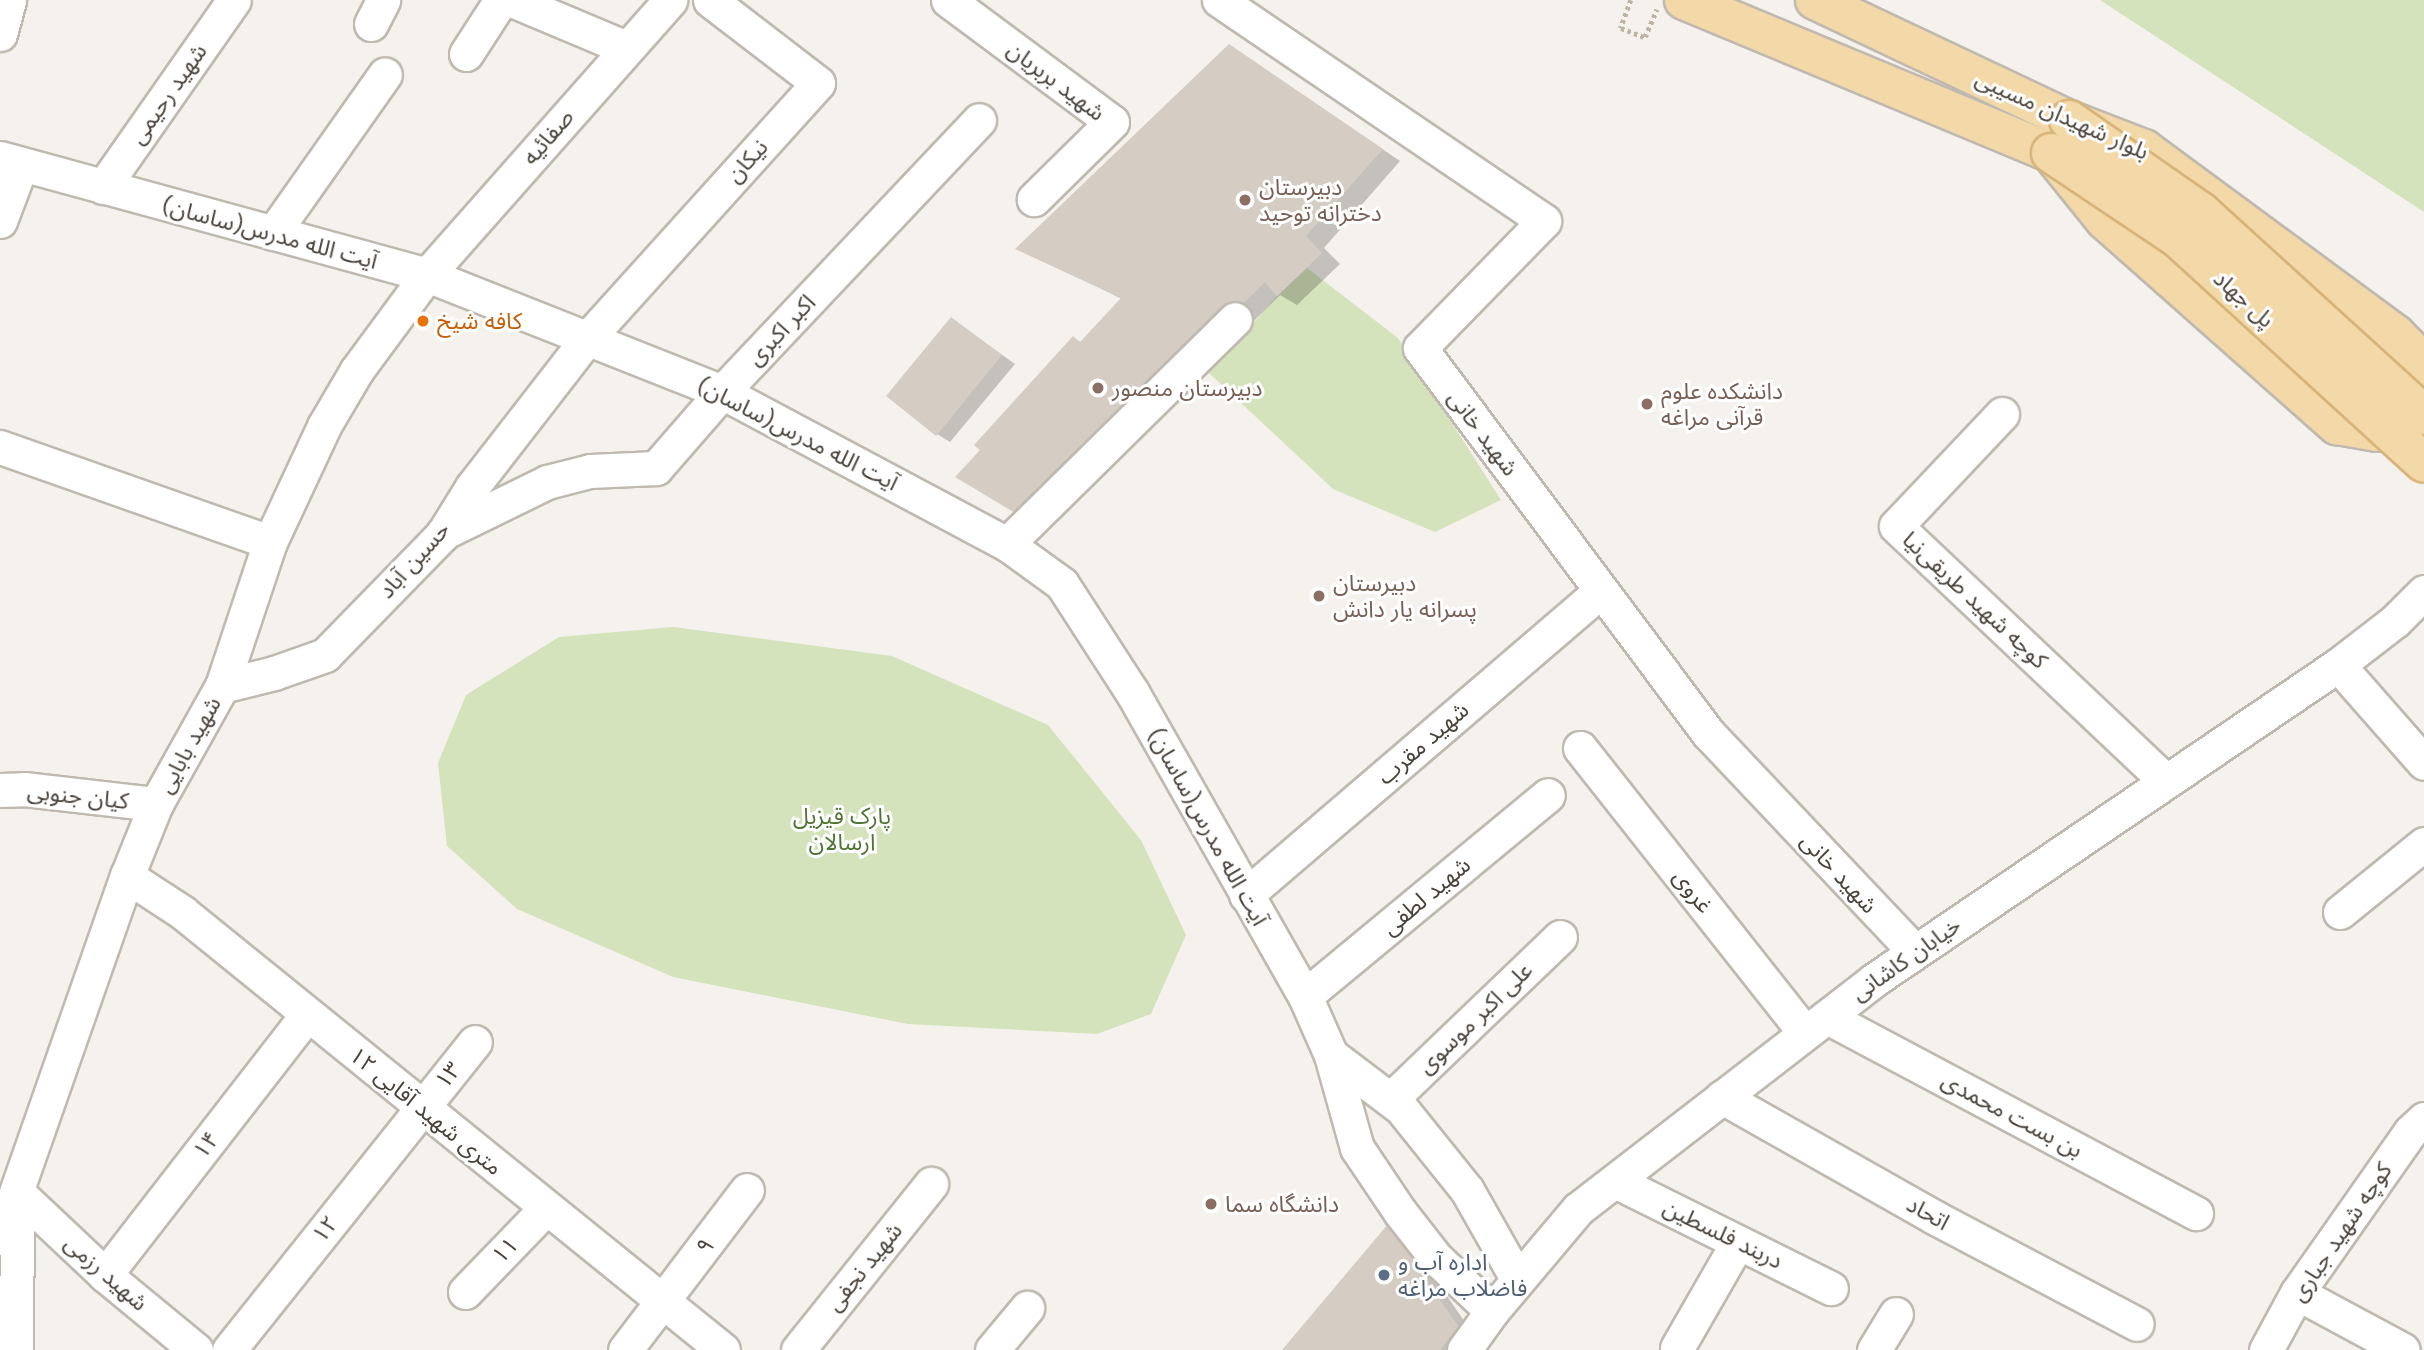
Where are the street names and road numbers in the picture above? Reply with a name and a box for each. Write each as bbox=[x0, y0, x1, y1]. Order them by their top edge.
street label: شهید بربریان bbox=[1002, 35, 1110, 127]
street label: شهید رحیمی bbox=[123, 38, 213, 150]
street label: بلوار شهیدان مسیبی bbox=[1971, 64, 2153, 166]
street label: صفائیه bbox=[516, 103, 580, 171]
street label: نیکان bbox=[720, 134, 774, 188]
street label: آیت الله مدرس(ساسان) bbox=[159, 191, 381, 275]
street label: پل جهاد bbox=[2208, 264, 2280, 334]
street label: اکبر اکبری bbox=[741, 289, 821, 371]
street label: آیت الله مدرس(ساسان) bbox=[693, 371, 903, 497]
street label: شهید خانی bbox=[1442, 385, 1524, 481]
street label: حسین آباد bbox=[372, 516, 456, 604]
street label: کوچه شهید طریقی‌نیا bbox=[1897, 526, 2053, 674]
street label: شهید بابایی bbox=[151, 692, 227, 798]
street label: شهید مقرب bbox=[1372, 696, 1474, 790]
street label: آیت الله مدرس(ساسان) bbox=[1142, 723, 1274, 931]
street label: کیان جنوبی bbox=[26, 777, 130, 815]
street label: شهید خانی bbox=[1795, 827, 1883, 919]
street label: شهید لطفی bbox=[1376, 851, 1476, 941]
street label: غروی bbox=[1667, 863, 1719, 919]
street label: خیابان کاشانی bbox=[1846, 911, 1966, 1007]
street label: علی اکبر موسوی bbox=[1412, 956, 1538, 1080]
street label: ۱۲ متری شهید آقایی bbox=[344, 1041, 508, 1181]
street label: ۱۳ bbox=[429, 1056, 467, 1094]
street label: بن بست محمدی bbox=[1937, 1066, 2087, 1164]
street label: ۱۴ bbox=[187, 1126, 225, 1164]
street label: کوچه شهید جباری bbox=[2284, 1157, 2398, 1307]
street label: اتحاد bbox=[1902, 1190, 1954, 1236]
street label: دربند فلسطین bbox=[1659, 1193, 1787, 1275]
street label: ۱۲ bbox=[306, 1210, 344, 1248]
street label: شهید نجفی bbox=[820, 1217, 908, 1317]
street label: شهید رزمی bbox=[59, 1229, 153, 1317]
street label: ۱۱ bbox=[486, 1231, 524, 1269]
street label: ۹ bbox=[690, 1232, 720, 1260]

